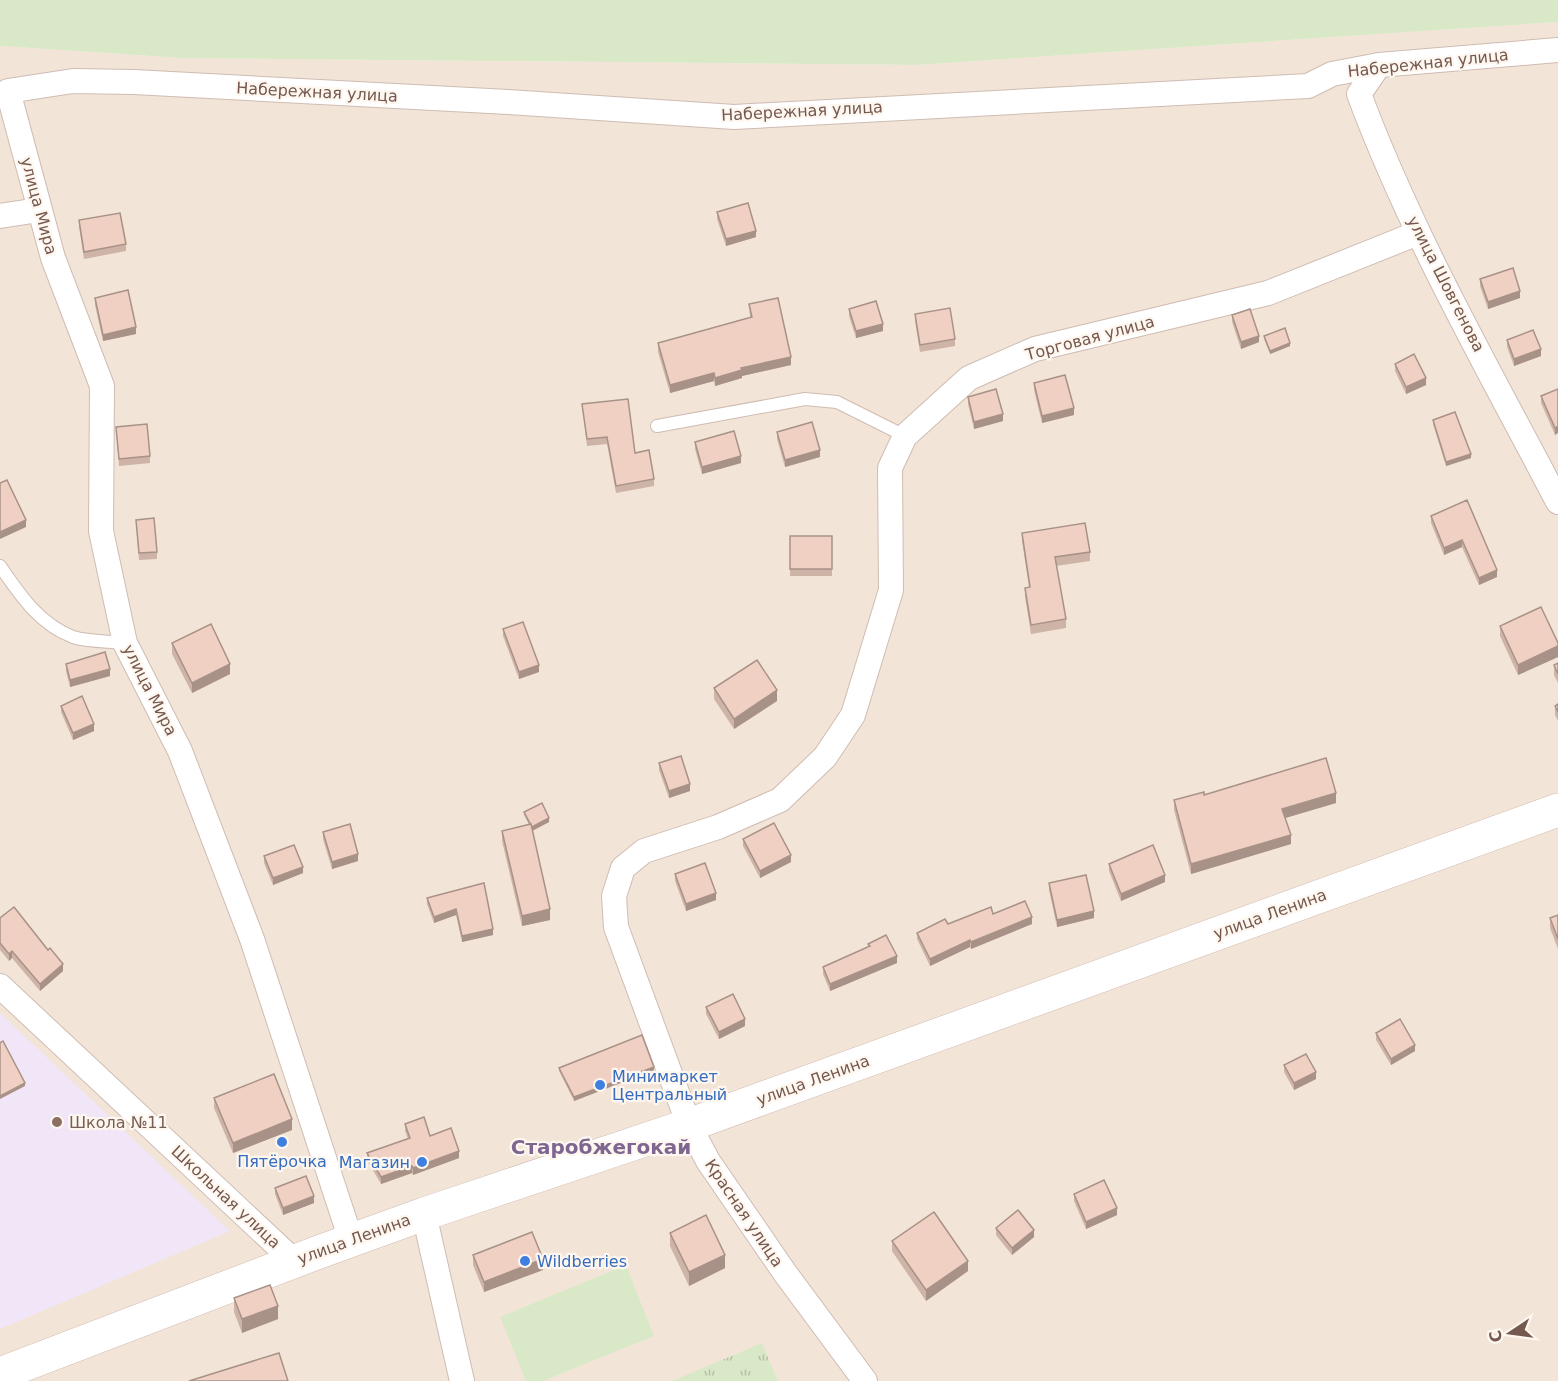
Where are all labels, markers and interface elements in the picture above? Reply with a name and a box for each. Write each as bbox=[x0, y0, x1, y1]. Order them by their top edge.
street label: Набережная улица bbox=[1347, 45, 1509, 81]
street label: Набережная улица bbox=[236, 78, 398, 106]
street label: Набережная улица bbox=[721, 97, 883, 125]
street label: улица Мира bbox=[17, 155, 61, 257]
street label: улица Шовгенова bbox=[1404, 213, 1488, 355]
street label: Торговая улица bbox=[1023, 312, 1157, 365]
street label: улица Мира bbox=[119, 641, 181, 739]
street label: улица Ленина bbox=[1211, 885, 1329, 943]
street label: улица Ленина bbox=[754, 1051, 872, 1109]
place label: Минимаркет Центральный bbox=[612, 1067, 727, 1104]
marker: Минимаркет Центральный bbox=[593, 1078, 607, 1092]
place label: Школа №11 bbox=[69, 1113, 168, 1132]
marker: Школа №11 bbox=[50, 1115, 64, 1129]
marker: Пятёрочка bbox=[275, 1135, 289, 1149]
district label: Старобжегокай bbox=[511, 1135, 691, 1159]
street label: Школьная улица bbox=[168, 1142, 284, 1252]
place label: Пятёрочка bbox=[237, 1152, 327, 1171]
place label: Магазин bbox=[339, 1153, 410, 1172]
marker: Магазин bbox=[415, 1155, 429, 1169]
street label: Красная улица bbox=[701, 1156, 787, 1270]
street label: улица Ленина bbox=[295, 1210, 413, 1268]
place label: Wildberries bbox=[537, 1252, 627, 1271]
marker: Wildberries bbox=[518, 1254, 532, 1268]
north arrow bbox=[1480, 1303, 1540, 1363]
text: С bbox=[1485, 1328, 1506, 1344]

